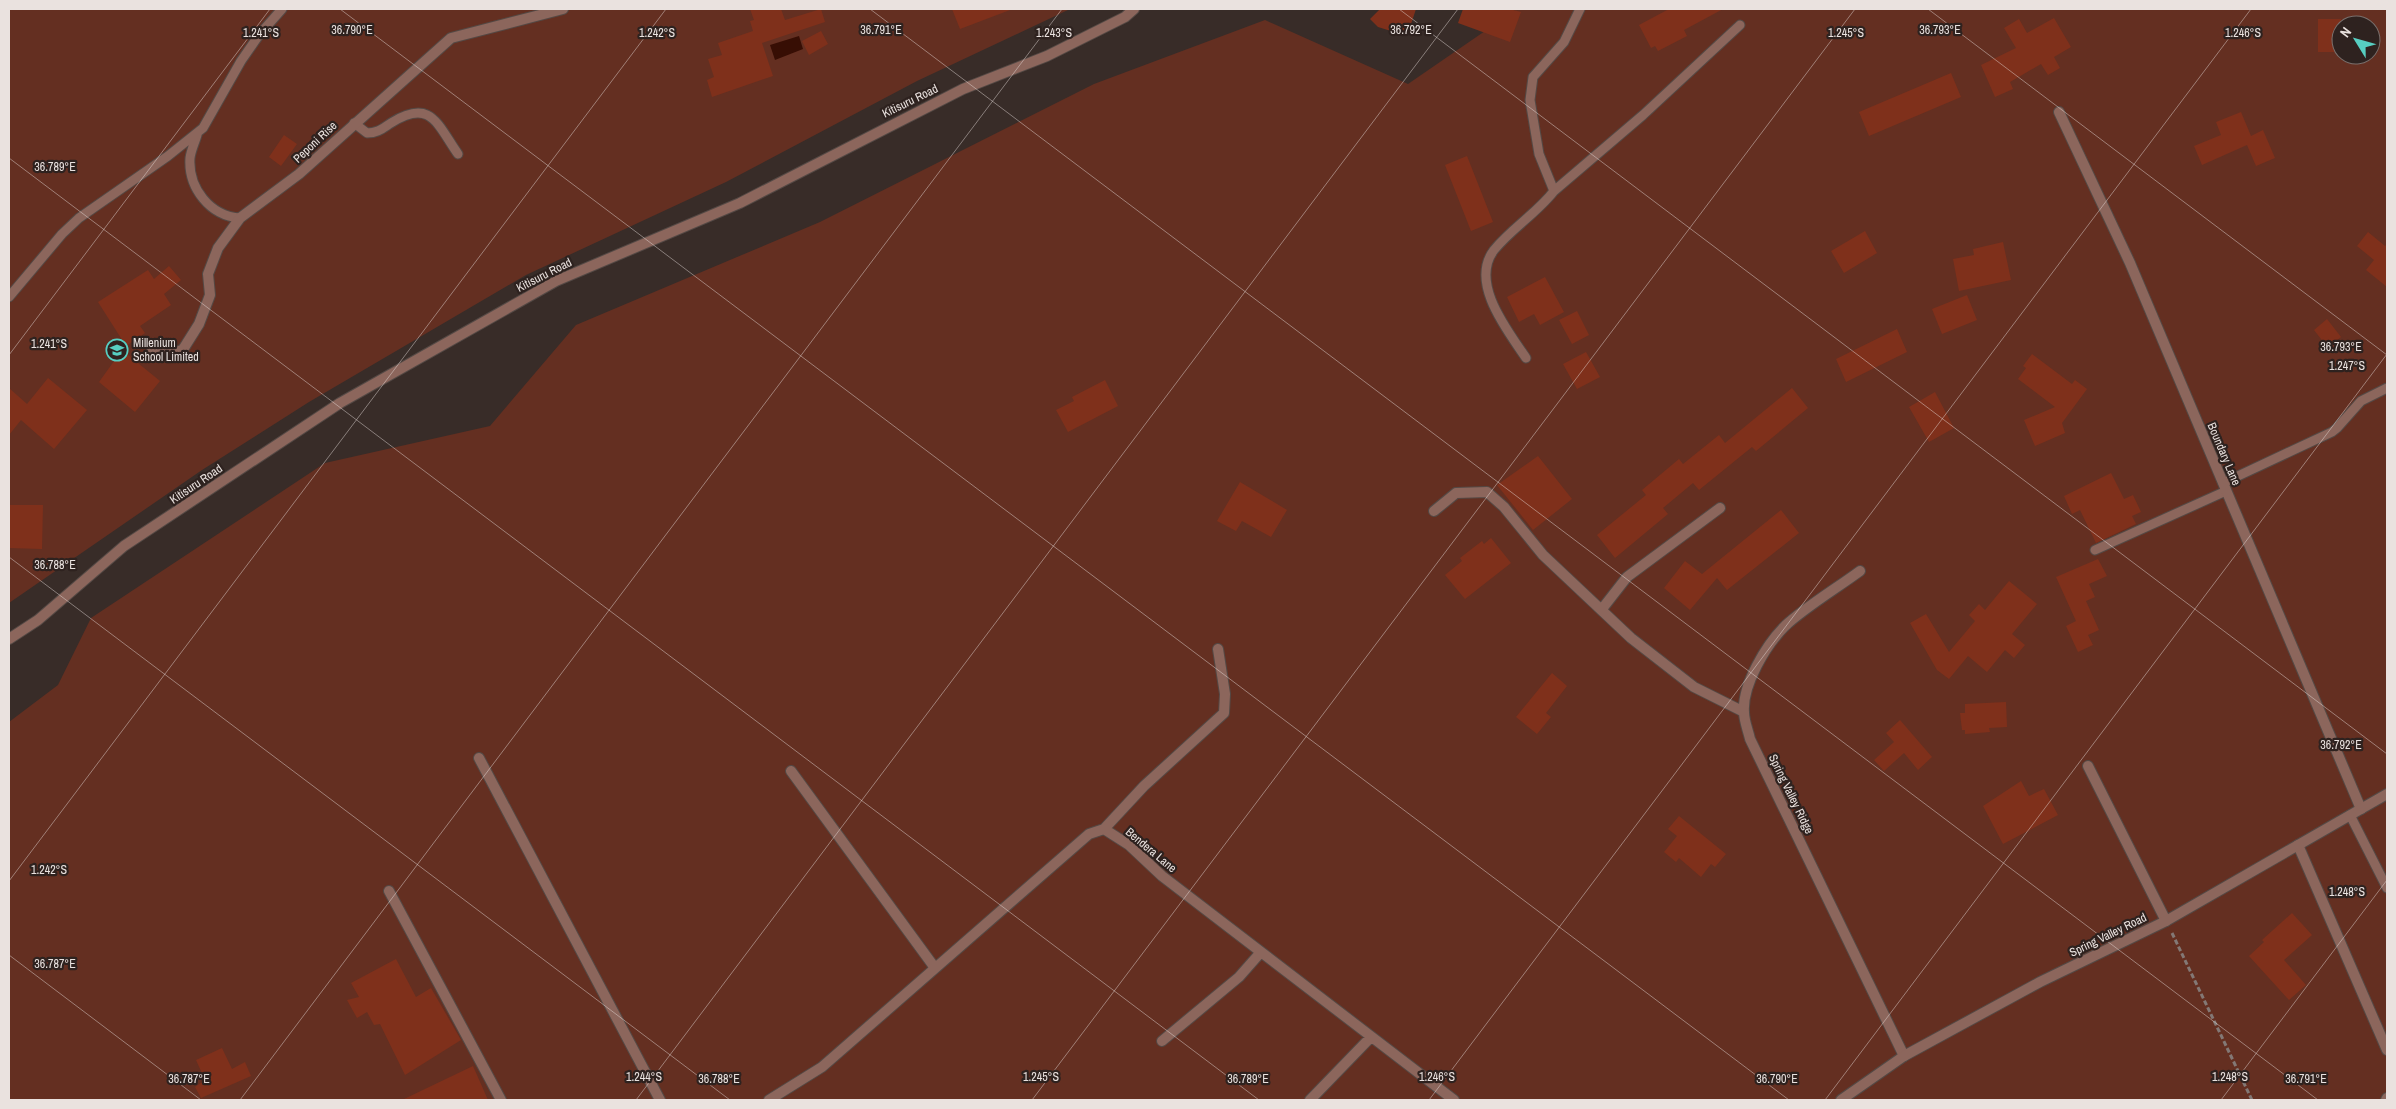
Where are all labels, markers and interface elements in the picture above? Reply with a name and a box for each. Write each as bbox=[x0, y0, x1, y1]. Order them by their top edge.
north arrow bbox=[2331, 15, 2381, 65]
text: 36.790°E bbox=[331, 22, 373, 38]
text: 36.791°E bbox=[860, 22, 902, 38]
text: 36.792°E bbox=[1390, 22, 1432, 38]
text: 36.793°E bbox=[1919, 22, 1961, 38]
text: N bbox=[2336, 23, 2355, 41]
text: 1.241°S bbox=[243, 25, 279, 41]
text: 1.242°S bbox=[639, 25, 675, 41]
text: 1.243°S bbox=[1036, 25, 1072, 41]
text: 1.245°S bbox=[1828, 25, 1864, 41]
text: 1.246°S bbox=[2225, 25, 2261, 41]
street label: Kitisuru Road bbox=[879, 81, 941, 121]
street label: Peponi Rise bbox=[290, 118, 340, 166]
text: 36.789°E bbox=[34, 159, 76, 175]
street label: Kitisuru Road bbox=[514, 254, 574, 296]
place label: Millenium School Limited bbox=[133, 335, 199, 365]
text: 1.241°S bbox=[31, 336, 67, 352]
school or university icon: Millenium School Limited bbox=[105, 338, 129, 362]
text: 36.793°E bbox=[2320, 339, 2362, 355]
text: 1.247°S bbox=[2329, 358, 2365, 374]
street label: Boundary Lane bbox=[2204, 420, 2244, 488]
street label: Kitisuru Road bbox=[167, 461, 225, 507]
text: 36.788°E bbox=[34, 557, 76, 573]
text: 36.792°E bbox=[2320, 737, 2362, 753]
street label: Spring Valley Ridge bbox=[1765, 751, 1817, 837]
street label: Bendera Lane bbox=[1122, 824, 1180, 876]
text: 1.242°S bbox=[31, 862, 67, 878]
text: 1.248°S bbox=[2329, 884, 2365, 900]
street label: Spring Valley Road bbox=[2067, 909, 2149, 961]
text: 36.787°E bbox=[34, 956, 76, 972]
text: 1.244°S bbox=[626, 1069, 662, 1085]
text: 1.245°S bbox=[1023, 1069, 1059, 1085]
text: 1.246°S bbox=[1419, 1069, 1455, 1085]
text: 1.248°S bbox=[2212, 1069, 2248, 1085]
text: 36.787°E bbox=[168, 1071, 210, 1087]
text: 36.788°E bbox=[698, 1071, 740, 1087]
text: 36.789°E bbox=[1227, 1071, 1269, 1087]
text: 36.790°E bbox=[1756, 1071, 1798, 1087]
text: 36.791°E bbox=[2285, 1071, 2327, 1087]

